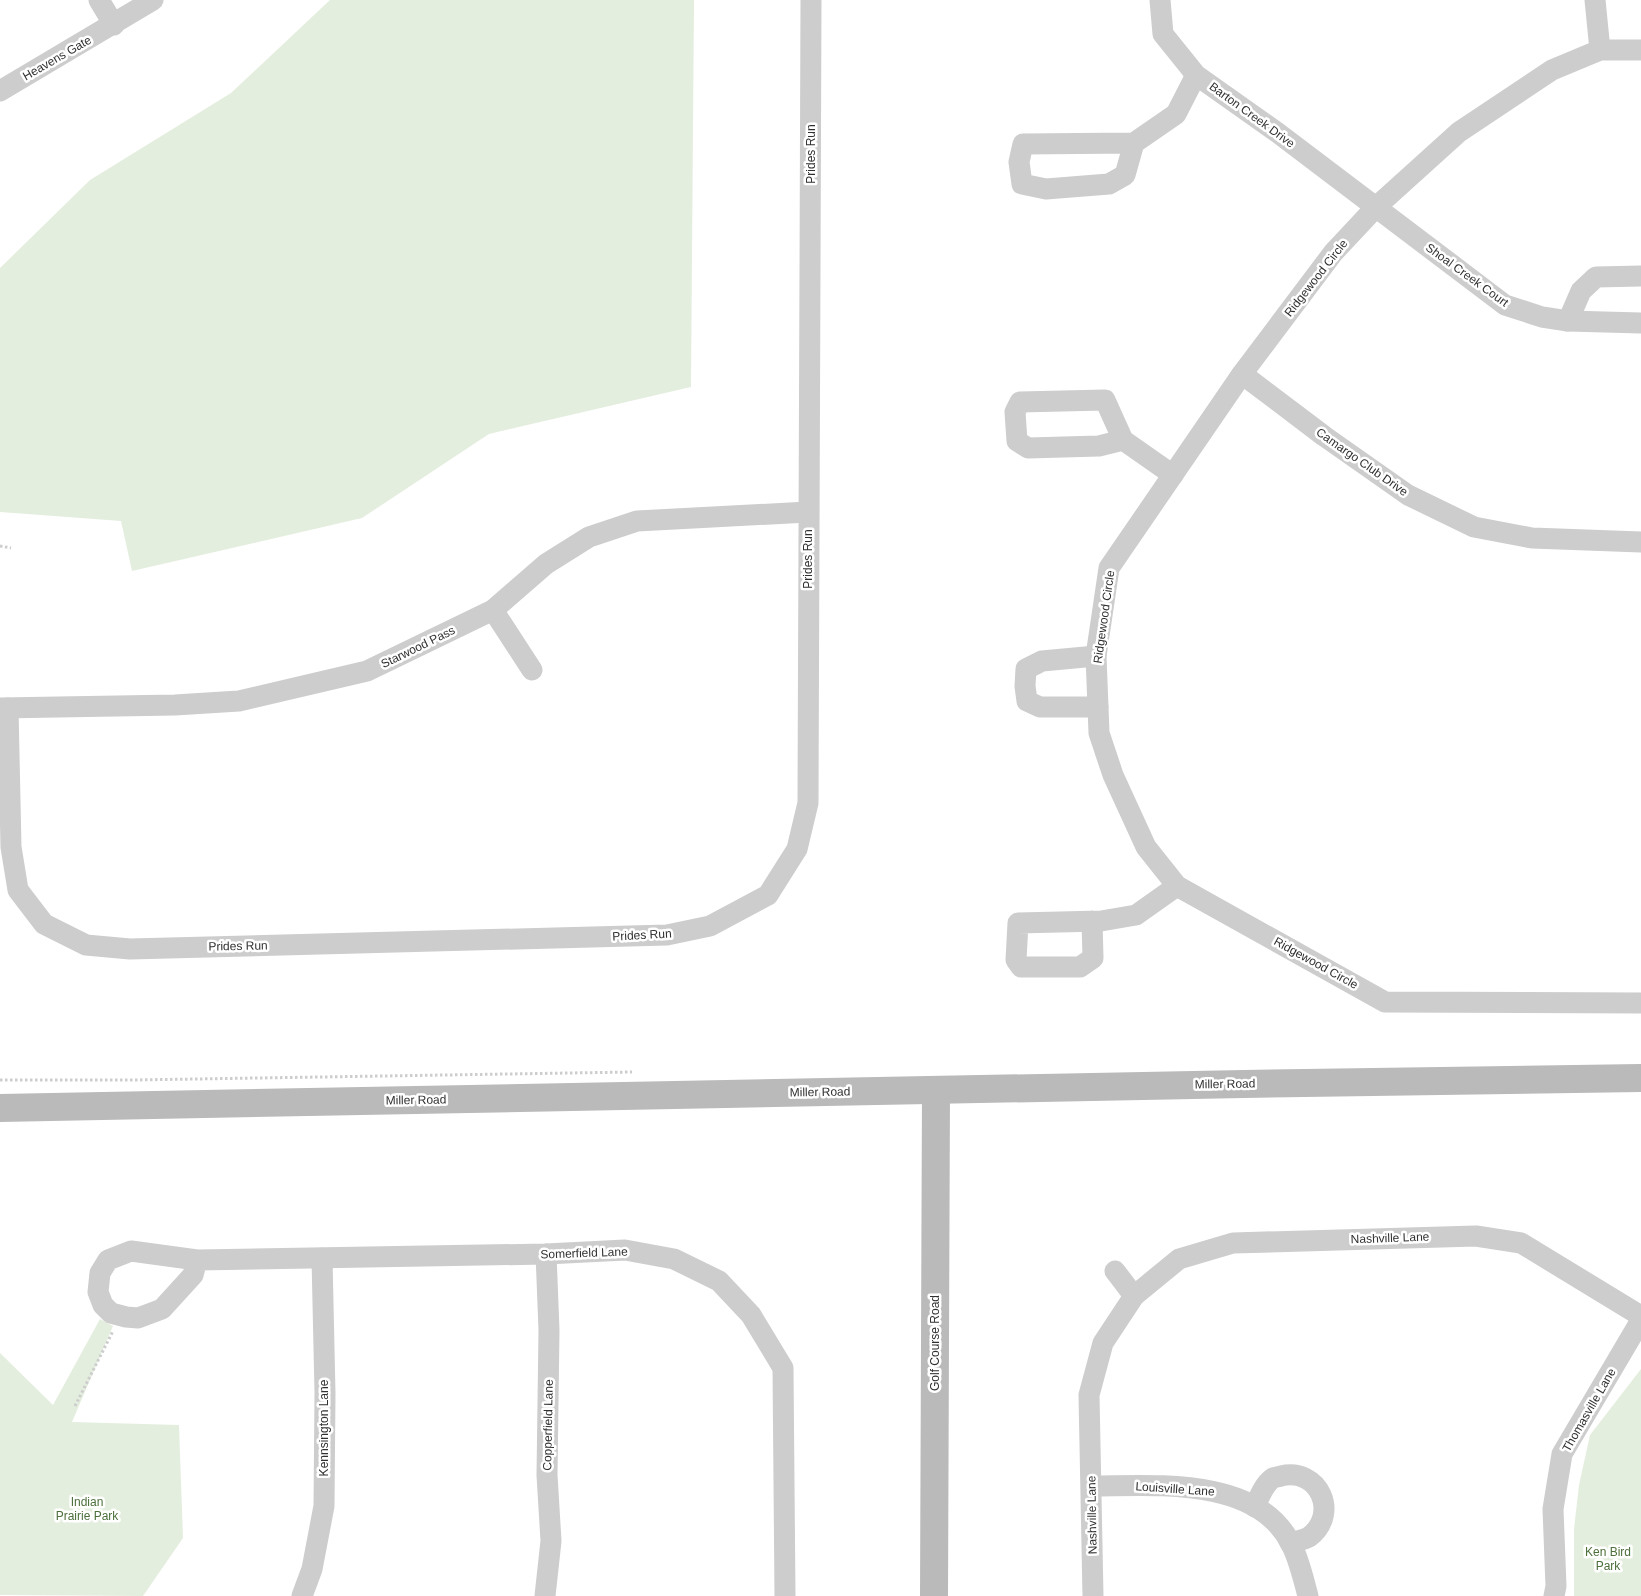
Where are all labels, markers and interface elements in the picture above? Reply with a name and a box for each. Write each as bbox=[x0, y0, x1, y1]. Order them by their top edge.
street label: Heavens Gate bbox=[20, 33, 94, 83]
street label: Barton Creek Drive bbox=[1207, 79, 1298, 151]
street label: Prides Run bbox=[804, 124, 818, 184]
street label: Ridgewood Circle bbox=[1282, 236, 1351, 319]
street label: Shoal Creek Court bbox=[1423, 240, 1512, 310]
street label: Camargo Club Drive bbox=[1313, 425, 1411, 499]
street label: Prides Run bbox=[801, 529, 815, 589]
street label: Ridgewood Circle bbox=[1091, 569, 1118, 665]
street label: Starwood Pass bbox=[379, 623, 457, 671]
street label: Prides Run bbox=[612, 926, 672, 944]
street label: Ridgewood Circle bbox=[1271, 934, 1361, 992]
street label: Prides Run bbox=[208, 938, 268, 954]
street label: Miller Road bbox=[1195, 1076, 1255, 1092]
street label: Miller Road bbox=[790, 1084, 850, 1100]
street label: Miller Road bbox=[386, 1092, 446, 1108]
street label: Nashville Lane bbox=[1350, 1230, 1430, 1246]
street label: Somerfield Lane bbox=[540, 1244, 628, 1262]
street label: Golf Course Road bbox=[928, 1295, 942, 1391]
street label: Thomasville Lane bbox=[1559, 1365, 1619, 1454]
street label: Kennsington Lane bbox=[317, 1379, 331, 1476]
street label: Copperfield Lane bbox=[540, 1379, 556, 1471]
street label: Nashville Lane bbox=[1084, 1475, 1100, 1554]
street label: Louisville Lane bbox=[1135, 1479, 1215, 1499]
park label: Indian Prairie Park bbox=[56, 1495, 119, 1523]
park label: Ken Bird Park bbox=[1585, 1545, 1631, 1573]

